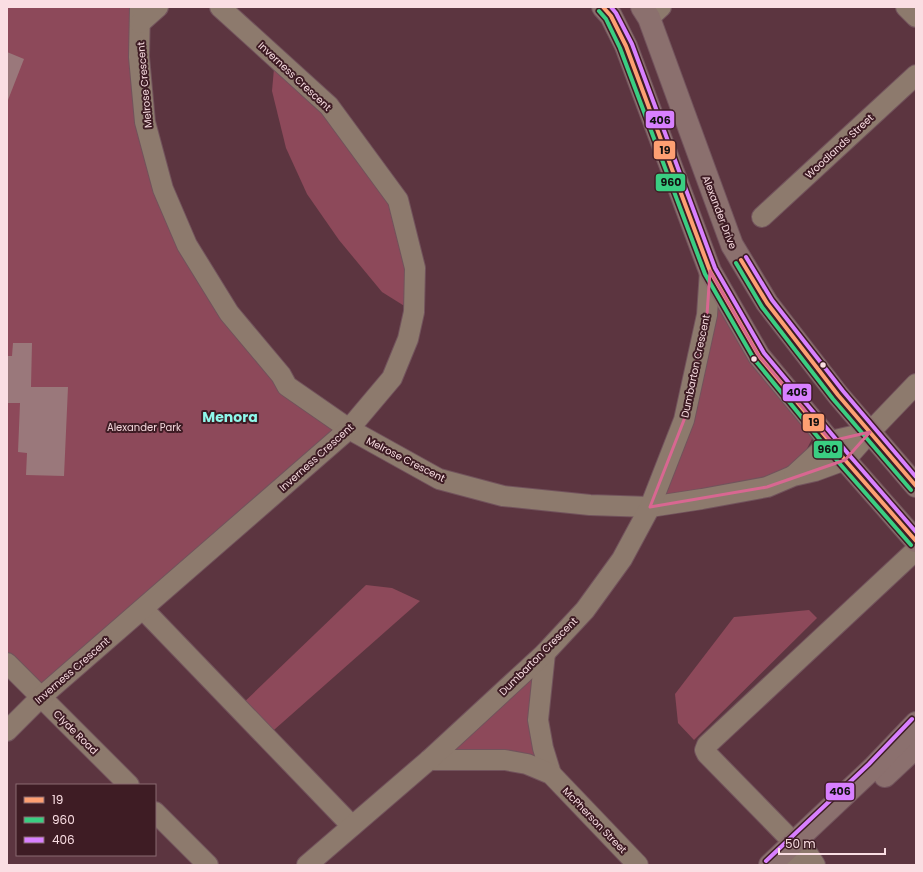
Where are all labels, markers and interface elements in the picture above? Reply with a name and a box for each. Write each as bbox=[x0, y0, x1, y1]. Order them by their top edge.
street label: Inverness Crescent bbox=[255, 38, 335, 115]
street label: Melrose Crescent bbox=[133, 41, 156, 129]
line badge: 406 bbox=[645, 110, 675, 129]
street label: Woodlands Street bbox=[802, 110, 877, 182]
text: 406 bbox=[649, 112, 671, 128]
line badge: 19 bbox=[653, 140, 676, 160]
text: 19 bbox=[660, 142, 671, 158]
line badge: 960 bbox=[655, 173, 686, 192]
street label: Alexander Drive bbox=[699, 173, 740, 251]
text: 960 bbox=[661, 174, 681, 190]
street label: Dumbarton Crescent bbox=[677, 313, 714, 419]
unlabelled marker bbox=[749, 354, 759, 364]
unlabelled marker bbox=[818, 360, 828, 370]
line badge: 406 bbox=[782, 383, 812, 402]
text: 406 bbox=[786, 384, 808, 400]
district label: Menora bbox=[202, 407, 258, 427]
line badge: 19 bbox=[802, 413, 825, 432]
text: 19 bbox=[809, 414, 820, 430]
park label: Alexander Park bbox=[107, 420, 182, 435]
street label: Inverness Crescent bbox=[276, 420, 357, 495]
street label: Melrose Crescent bbox=[364, 433, 448, 486]
line badge: 960 bbox=[813, 440, 843, 459]
text: 960 bbox=[818, 441, 838, 457]
street label: Dumbarton Crescent bbox=[496, 614, 581, 699]
street label: Inverness Crescent bbox=[31, 633, 113, 707]
street label: Clyde Road bbox=[50, 707, 101, 758]
line badge: 406 bbox=[825, 782, 855, 801]
text: 406 bbox=[829, 783, 851, 799]
legend bbox=[16, 784, 156, 856]
street label: McPherson Street bbox=[559, 784, 630, 857]
text: 19 bbox=[52, 791, 63, 808]
text: 960 bbox=[52, 811, 75, 828]
scale bar bbox=[779, 830, 885, 856]
text: 406 bbox=[52, 831, 75, 848]
text: 50 m bbox=[785, 835, 816, 852]

